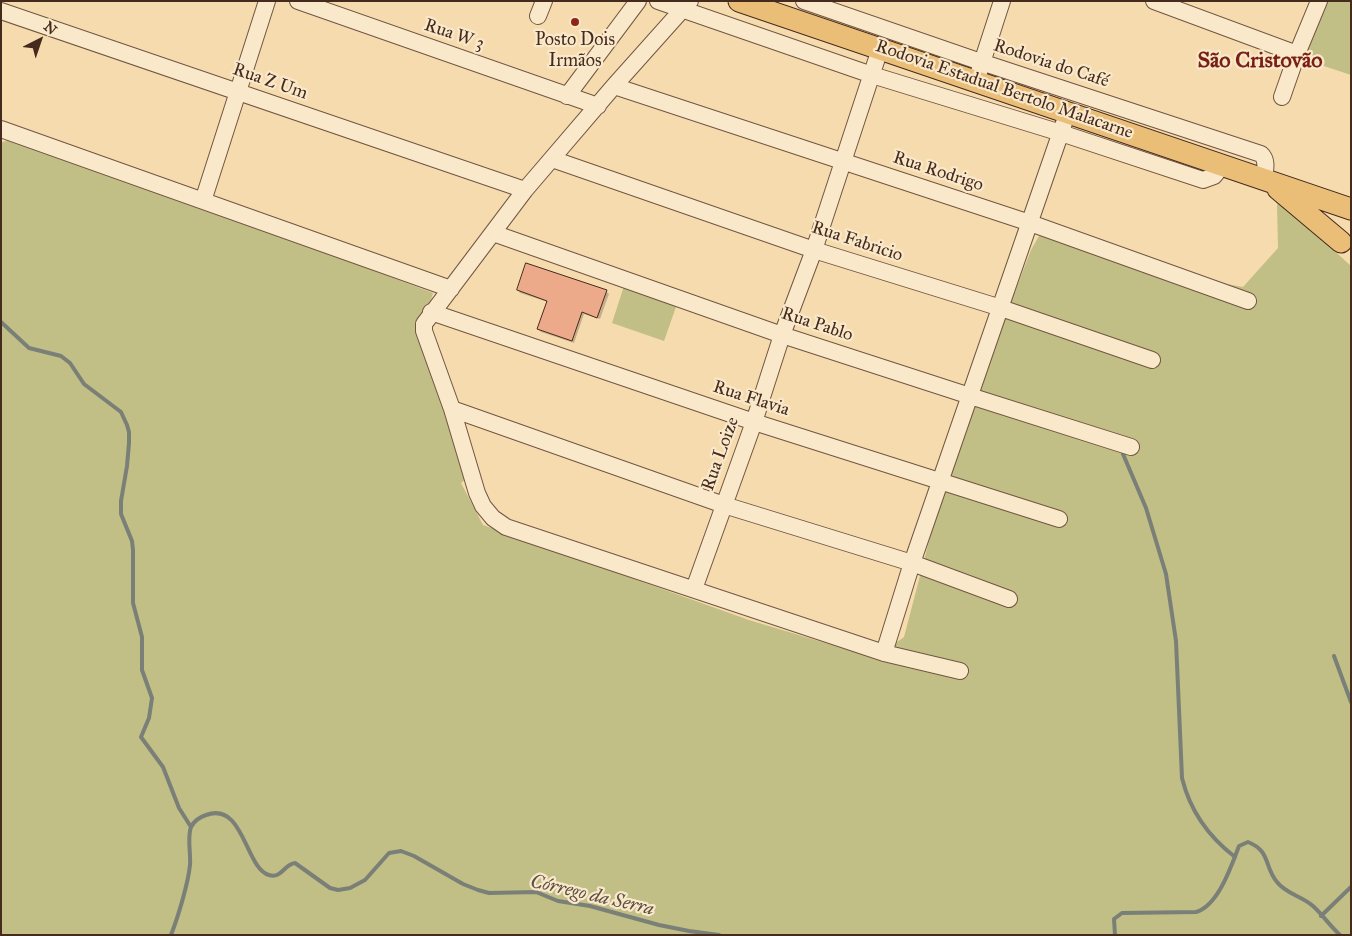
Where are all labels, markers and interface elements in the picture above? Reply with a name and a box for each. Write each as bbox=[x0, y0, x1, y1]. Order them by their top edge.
north arrow bbox=[15, 15, 65, 65]
street label: Rua W 3 bbox=[421, 15, 487, 55]
marker: Posto Dois Irmãos bbox=[569, 16, 581, 28]
text: N bbox=[40, 18, 60, 39]
place label: Posto Dois Irmãos bbox=[535, 30, 615, 72]
street label: Rodovia do Café bbox=[990, 35, 1112, 93]
street label: Rodovia Estadual Bertolo Malacarne bbox=[873, 36, 1135, 144]
district label: São Cristovão bbox=[1197, 49, 1323, 75]
street label: Rua Z Um bbox=[230, 59, 310, 105]
street label: Rua Rodrigo bbox=[890, 147, 986, 197]
street label: Rua Fabricio bbox=[809, 217, 905, 267]
street label: Rua Pablo bbox=[779, 303, 855, 347]
street label: Rua Flavia bbox=[710, 377, 792, 421]
street label: Rua Loize bbox=[698, 414, 744, 494]
water label: Córrego da Serra bbox=[528, 871, 656, 921]

